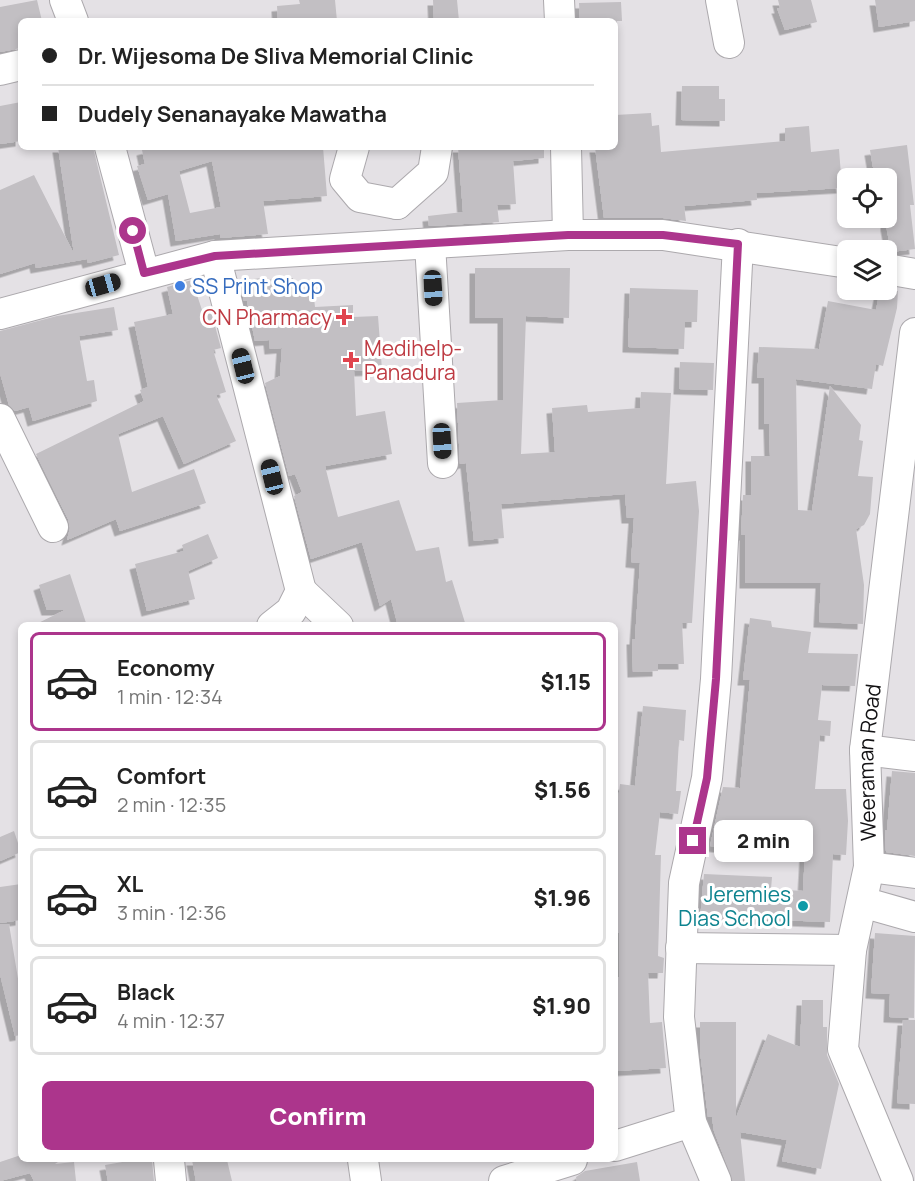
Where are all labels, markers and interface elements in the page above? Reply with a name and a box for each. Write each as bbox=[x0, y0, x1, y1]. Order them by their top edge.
text: Dr. Wijesoma De Sliva Memorial Clinic bbox=[78, 41, 473, 71]
text: Dudely Senanayake Mawatha bbox=[78, 99, 387, 129]
map controls bbox=[837, 168, 897, 300]
button: locate bbox=[837, 168, 897, 228]
route start bbox=[119, 217, 146, 244]
button: layers bbox=[837, 240, 897, 300]
car bbox=[423, 270, 443, 306]
car bbox=[83, 271, 123, 299]
place label: SS Print Shop bbox=[192, 272, 323, 300]
marker: SS Print Shop bbox=[173, 279, 187, 293]
place label: CN Pharmacy bbox=[202, 303, 332, 331]
marker: CN Pharmacy bbox=[337, 310, 351, 324]
place label: Medihelp- Panadura bbox=[364, 334, 462, 386]
car bbox=[230, 346, 256, 386]
marker: Medihelp- Panadura bbox=[342, 351, 360, 369]
car bbox=[432, 423, 452, 459]
car bbox=[259, 457, 285, 497]
text: Economy bbox=[117, 653, 215, 683]
icon: car bbox=[45, 655, 99, 709]
text: $1.15 bbox=[540, 667, 591, 697]
street label: Weeraman Road bbox=[851, 682, 887, 842]
text: 1 min · 12:34 bbox=[117, 683, 223, 710]
text: Comfort bbox=[117, 761, 206, 791]
icon: car bbox=[45, 763, 99, 817]
text: $1.56 bbox=[534, 775, 591, 805]
text: 2 min · 12:35 bbox=[117, 791, 226, 818]
callout: 2 min bbox=[714, 820, 813, 862]
route end bbox=[679, 827, 706, 854]
text: 2 min bbox=[737, 827, 790, 854]
text: XL bbox=[117, 869, 143, 899]
icon: car bbox=[45, 871, 99, 925]
place label: Jeremies Dias School bbox=[678, 880, 791, 932]
text: $1.96 bbox=[533, 883, 591, 913]
text: 3 min · 12:36 bbox=[117, 899, 227, 926]
marker: Jeremies Dias School bbox=[796, 899, 810, 913]
text: Black bbox=[117, 977, 174, 1007]
icon: car bbox=[45, 979, 99, 1033]
text: $1.90 bbox=[532, 991, 591, 1021]
text: 4 min · 12:37 bbox=[117, 1007, 225, 1034]
button: Confirm bbox=[42, 1081, 594, 1150]

